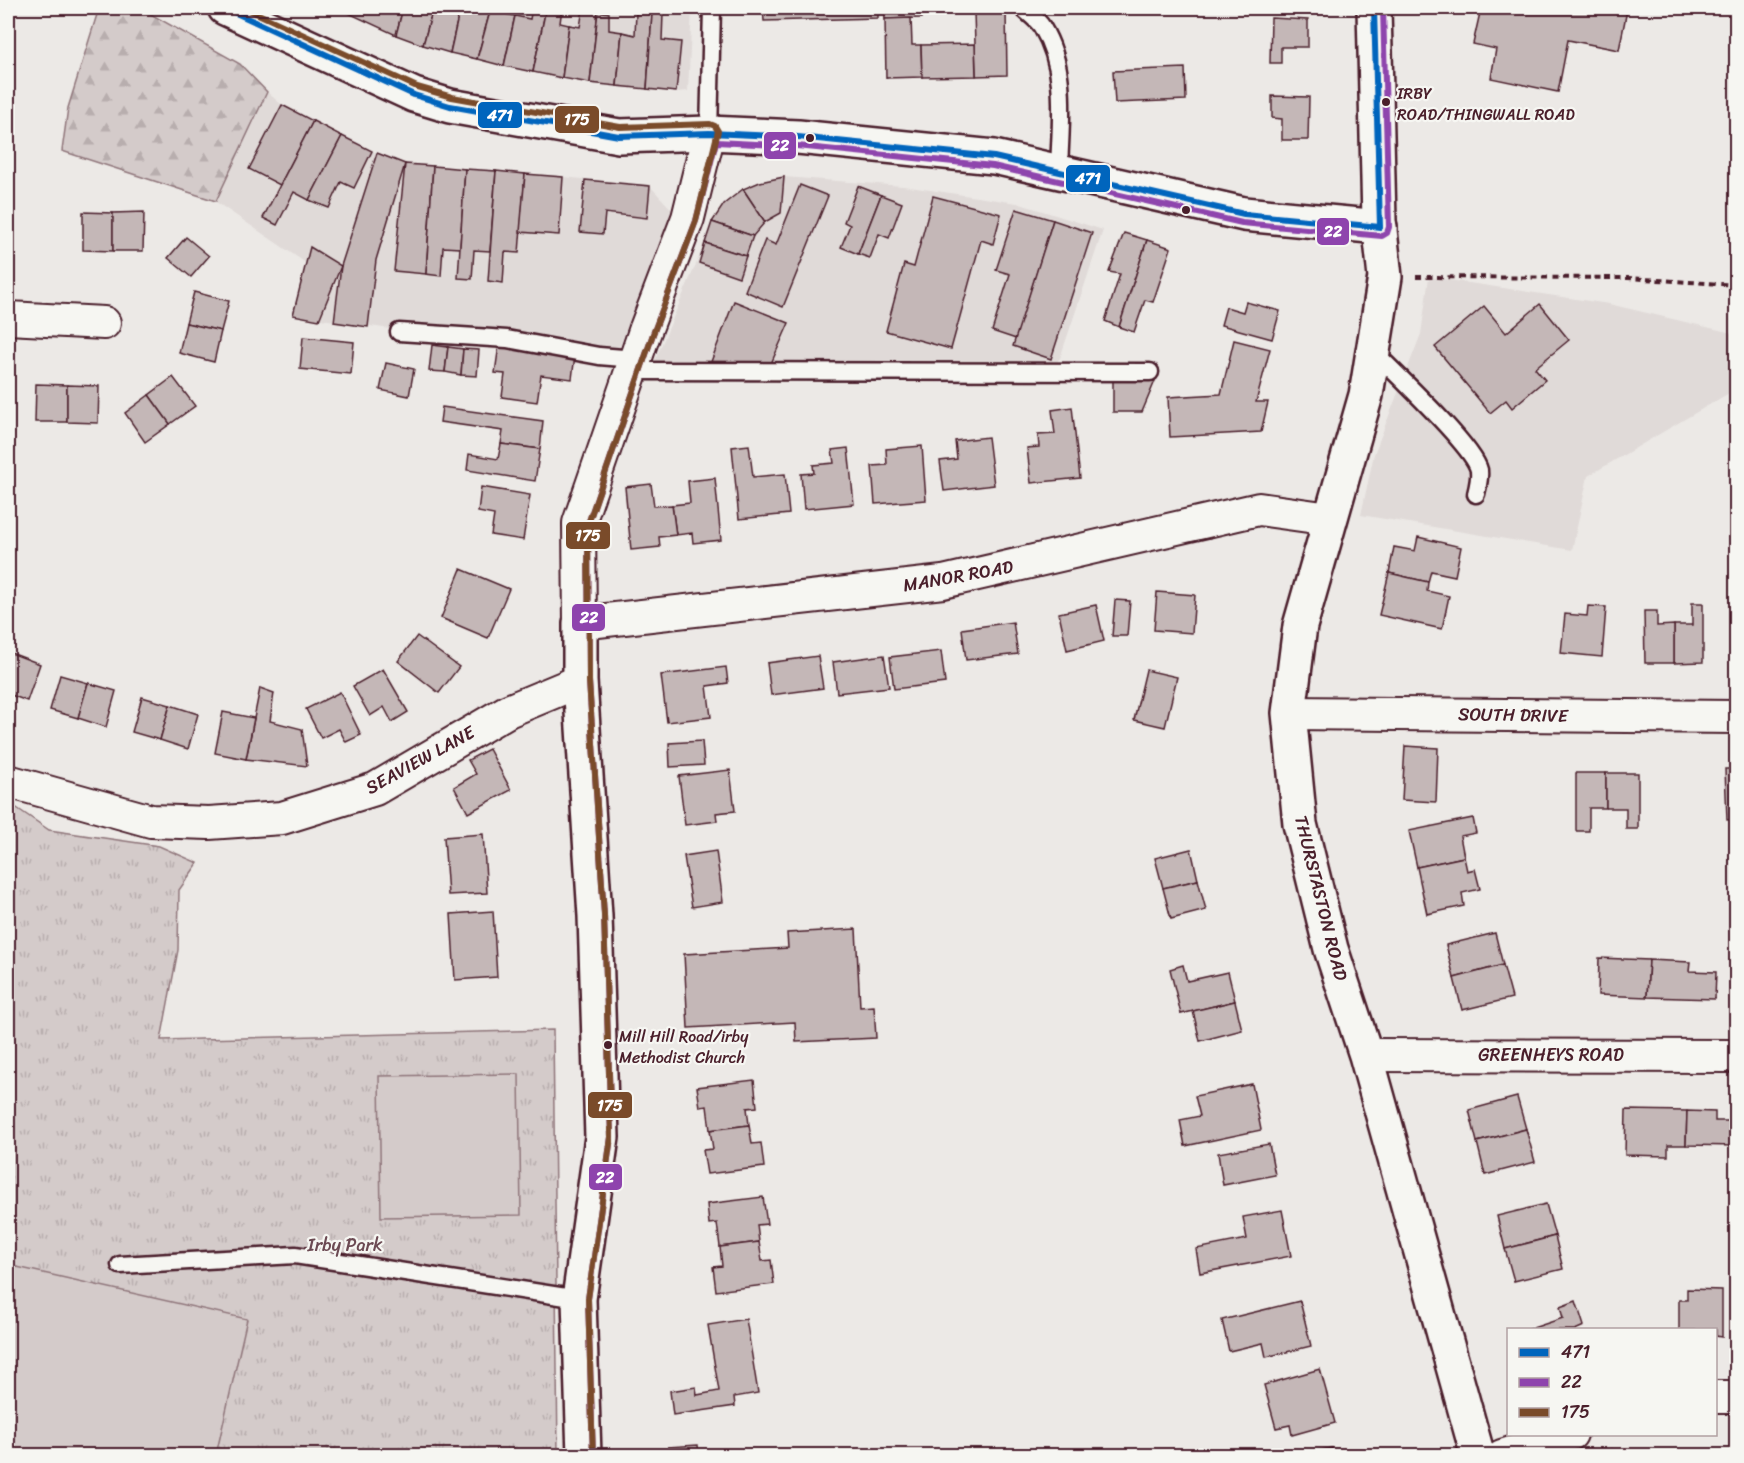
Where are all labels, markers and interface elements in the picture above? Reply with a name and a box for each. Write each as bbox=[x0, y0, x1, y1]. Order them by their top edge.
place label: IRBY ROAD/THINGWALL ROAD bbox=[1396, 79, 1575, 129]
marker: IRBY ROAD/THINGWALL ROAD bbox=[1380, 96, 1392, 108]
line badge: 471 bbox=[477, 101, 523, 129]
text: 471 bbox=[486, 101, 513, 130]
line badge: 175 bbox=[554, 105, 600, 134]
text: 175 bbox=[564, 105, 590, 134]
line badge: 22 bbox=[763, 131, 797, 160]
text: 22 bbox=[770, 131, 790, 160]
unlabelled marker bbox=[804, 132, 816, 144]
line badge: 471 bbox=[1065, 164, 1111, 193]
text: 471 bbox=[1074, 164, 1101, 193]
unlabelled marker bbox=[1180, 204, 1192, 216]
line badge: 22 bbox=[1316, 217, 1350, 246]
text: 22 bbox=[1323, 217, 1343, 246]
line badge: 175 bbox=[565, 521, 611, 550]
text: 175 bbox=[575, 521, 601, 550]
street label: MANOR ROAD bbox=[900, 551, 1016, 601]
line badge: 22 bbox=[571, 603, 606, 632]
text: 22 bbox=[579, 603, 599, 632]
street label: SOUTH DRIVE bbox=[1458, 698, 1569, 732]
street label: SEAVIEW LANE bbox=[359, 716, 482, 803]
street label: THURSTASTON ROAD bbox=[1285, 812, 1357, 984]
place label: Mill Hill Road/irby Methodist Church bbox=[619, 1022, 749, 1072]
marker: Mill Hill Road/irby Methodist Church bbox=[602, 1039, 614, 1051]
street label: GREENHEYS ROAD bbox=[1478, 1039, 1624, 1071]
line badge: 175 bbox=[587, 1091, 633, 1119]
text: 175 bbox=[597, 1091, 623, 1120]
line badge: 22 bbox=[588, 1163, 623, 1191]
text: 22 bbox=[595, 1163, 615, 1192]
park label: Irby Park bbox=[307, 1229, 383, 1261]
legend bbox=[1507, 1328, 1717, 1436]
text: 471 bbox=[1561, 1336, 1591, 1368]
text: 22 bbox=[1561, 1366, 1582, 1398]
text: 175 bbox=[1561, 1396, 1590, 1428]

